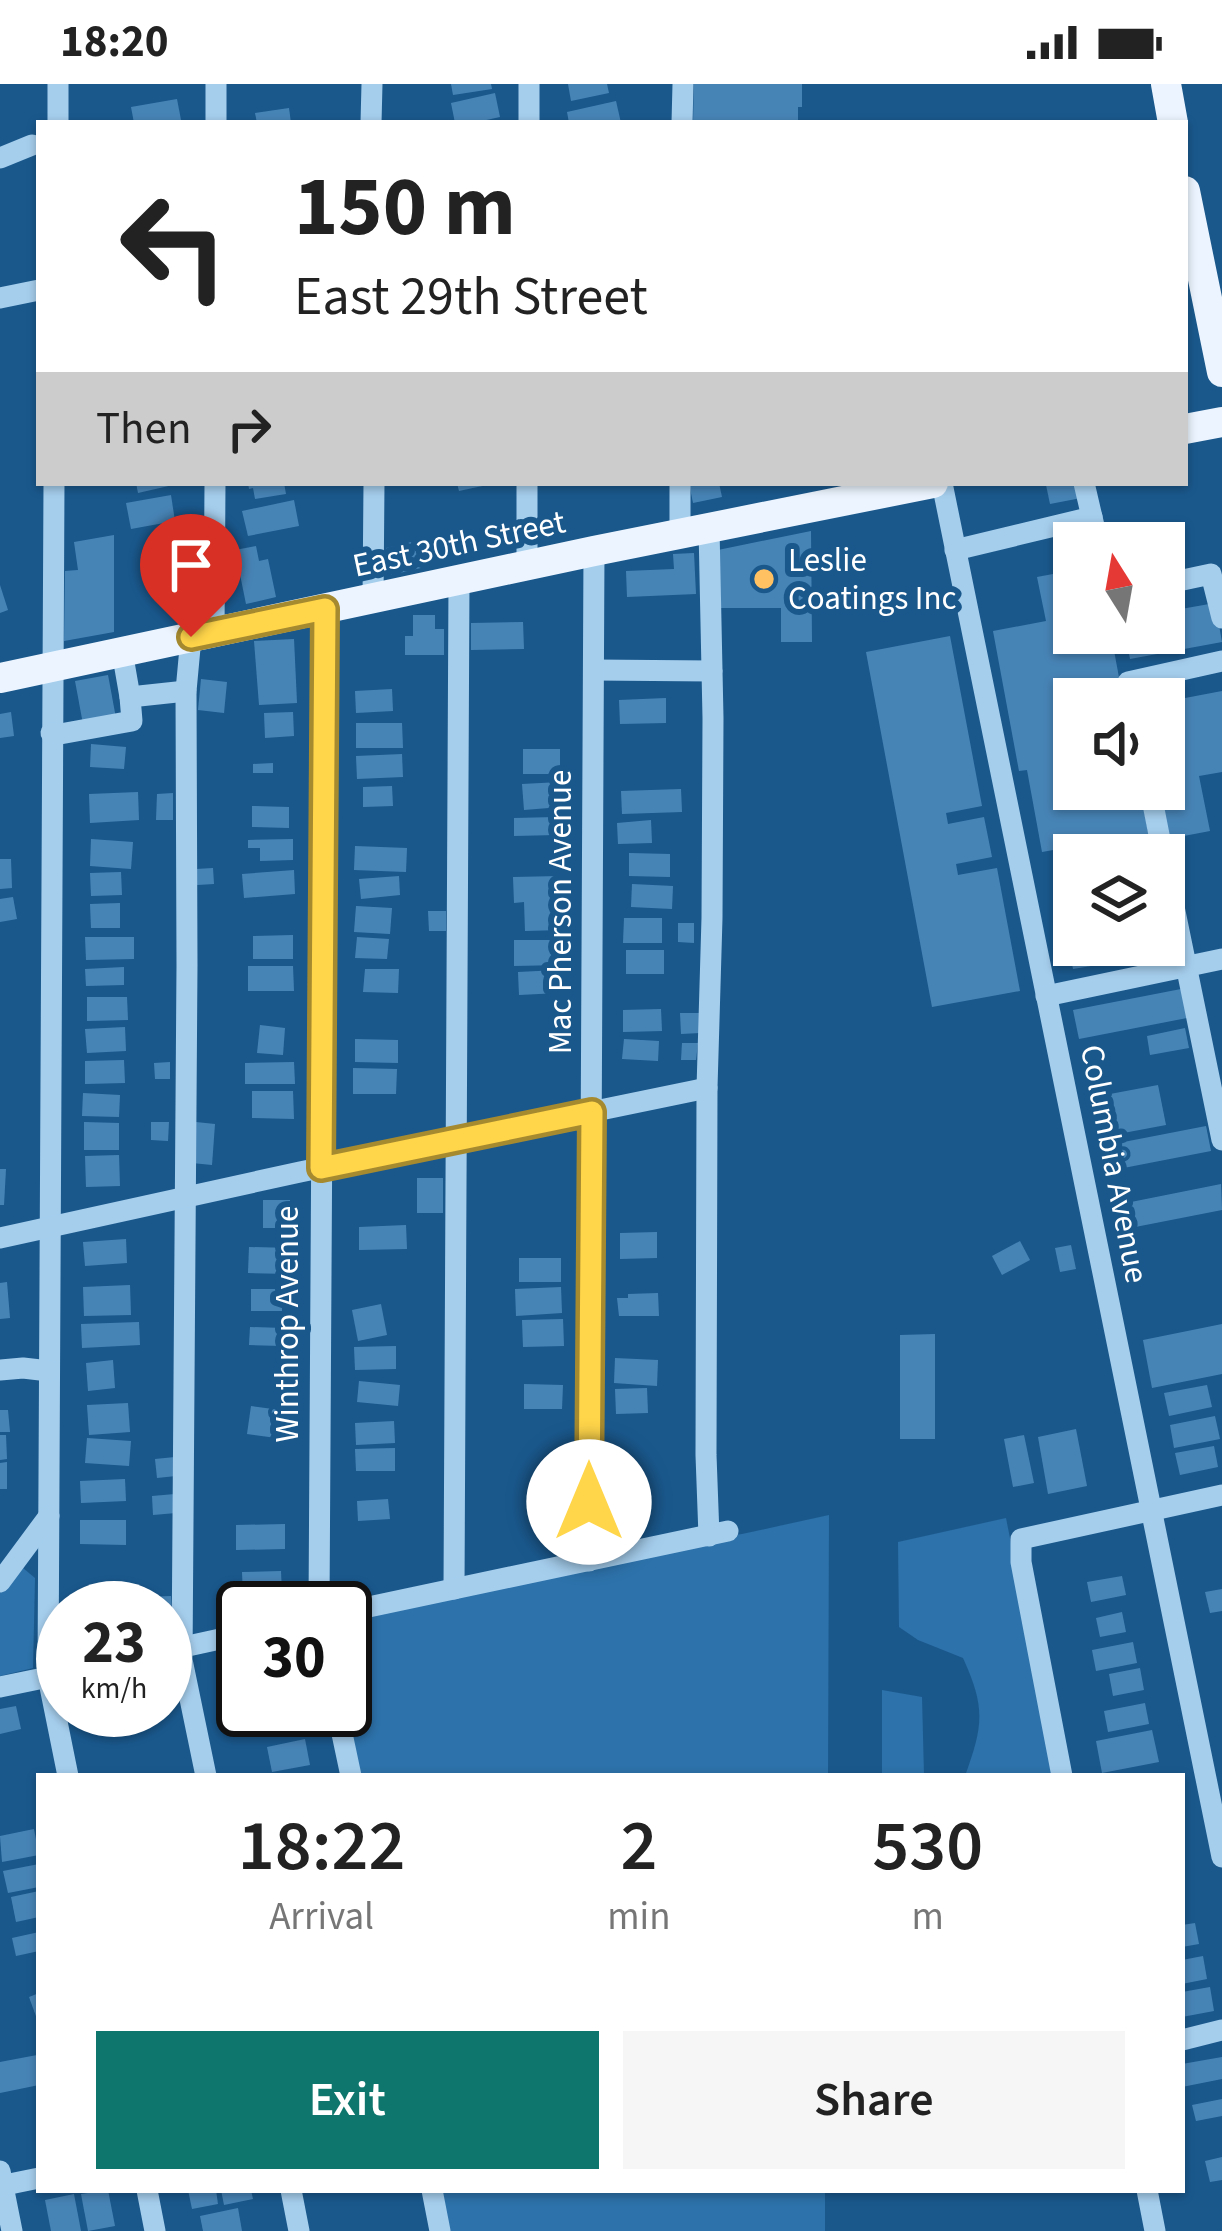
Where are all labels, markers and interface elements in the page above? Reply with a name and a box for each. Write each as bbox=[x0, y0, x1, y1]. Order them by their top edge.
text: 18:20 bbox=[60, 10, 169, 74]
text: 150 m bbox=[294, 148, 516, 268]
icon: left bbox=[96, 168, 252, 324]
text: East 29th Street bbox=[294, 259, 648, 336]
icon: right bbox=[216, 396, 282, 462]
text: Then bbox=[96, 397, 192, 461]
street label: East 30th Street bbox=[348, 499, 570, 589]
pin bbox=[140, 514, 242, 637]
north arrow bbox=[1053, 522, 1185, 654]
map controls bbox=[1053, 522, 1185, 966]
icon: arrive bbox=[158, 532, 224, 598]
place label: Leslie Coatings Inc bbox=[788, 537, 957, 622]
marker: Leslie Coatings Inc bbox=[751, 566, 777, 592]
button: sound bbox=[1053, 678, 1185, 810]
street label: Mac Pherson Avenue bbox=[537, 770, 584, 1054]
button: layers bbox=[1053, 834, 1185, 966]
street label: Columbia Avenue bbox=[1068, 1041, 1160, 1287]
street label: Winthrop Avenue bbox=[264, 1206, 311, 1442]
position arrow bbox=[526, 1439, 652, 1565]
speed limit sign: 30 bbox=[216, 1581, 372, 1737]
text: 23 bbox=[82, 1601, 146, 1686]
text: km/h bbox=[81, 1667, 147, 1710]
text: 18:22 bbox=[238, 1795, 405, 1898]
text: 2 bbox=[620, 1795, 657, 1898]
text: 530 bbox=[872, 1795, 983, 1898]
text: Arrival bbox=[269, 1889, 374, 1945]
text: min bbox=[607, 1889, 671, 1945]
text: m bbox=[912, 1889, 944, 1945]
button: Exit bbox=[96, 2031, 599, 2169]
button: Share bbox=[623, 2031, 1125, 2169]

